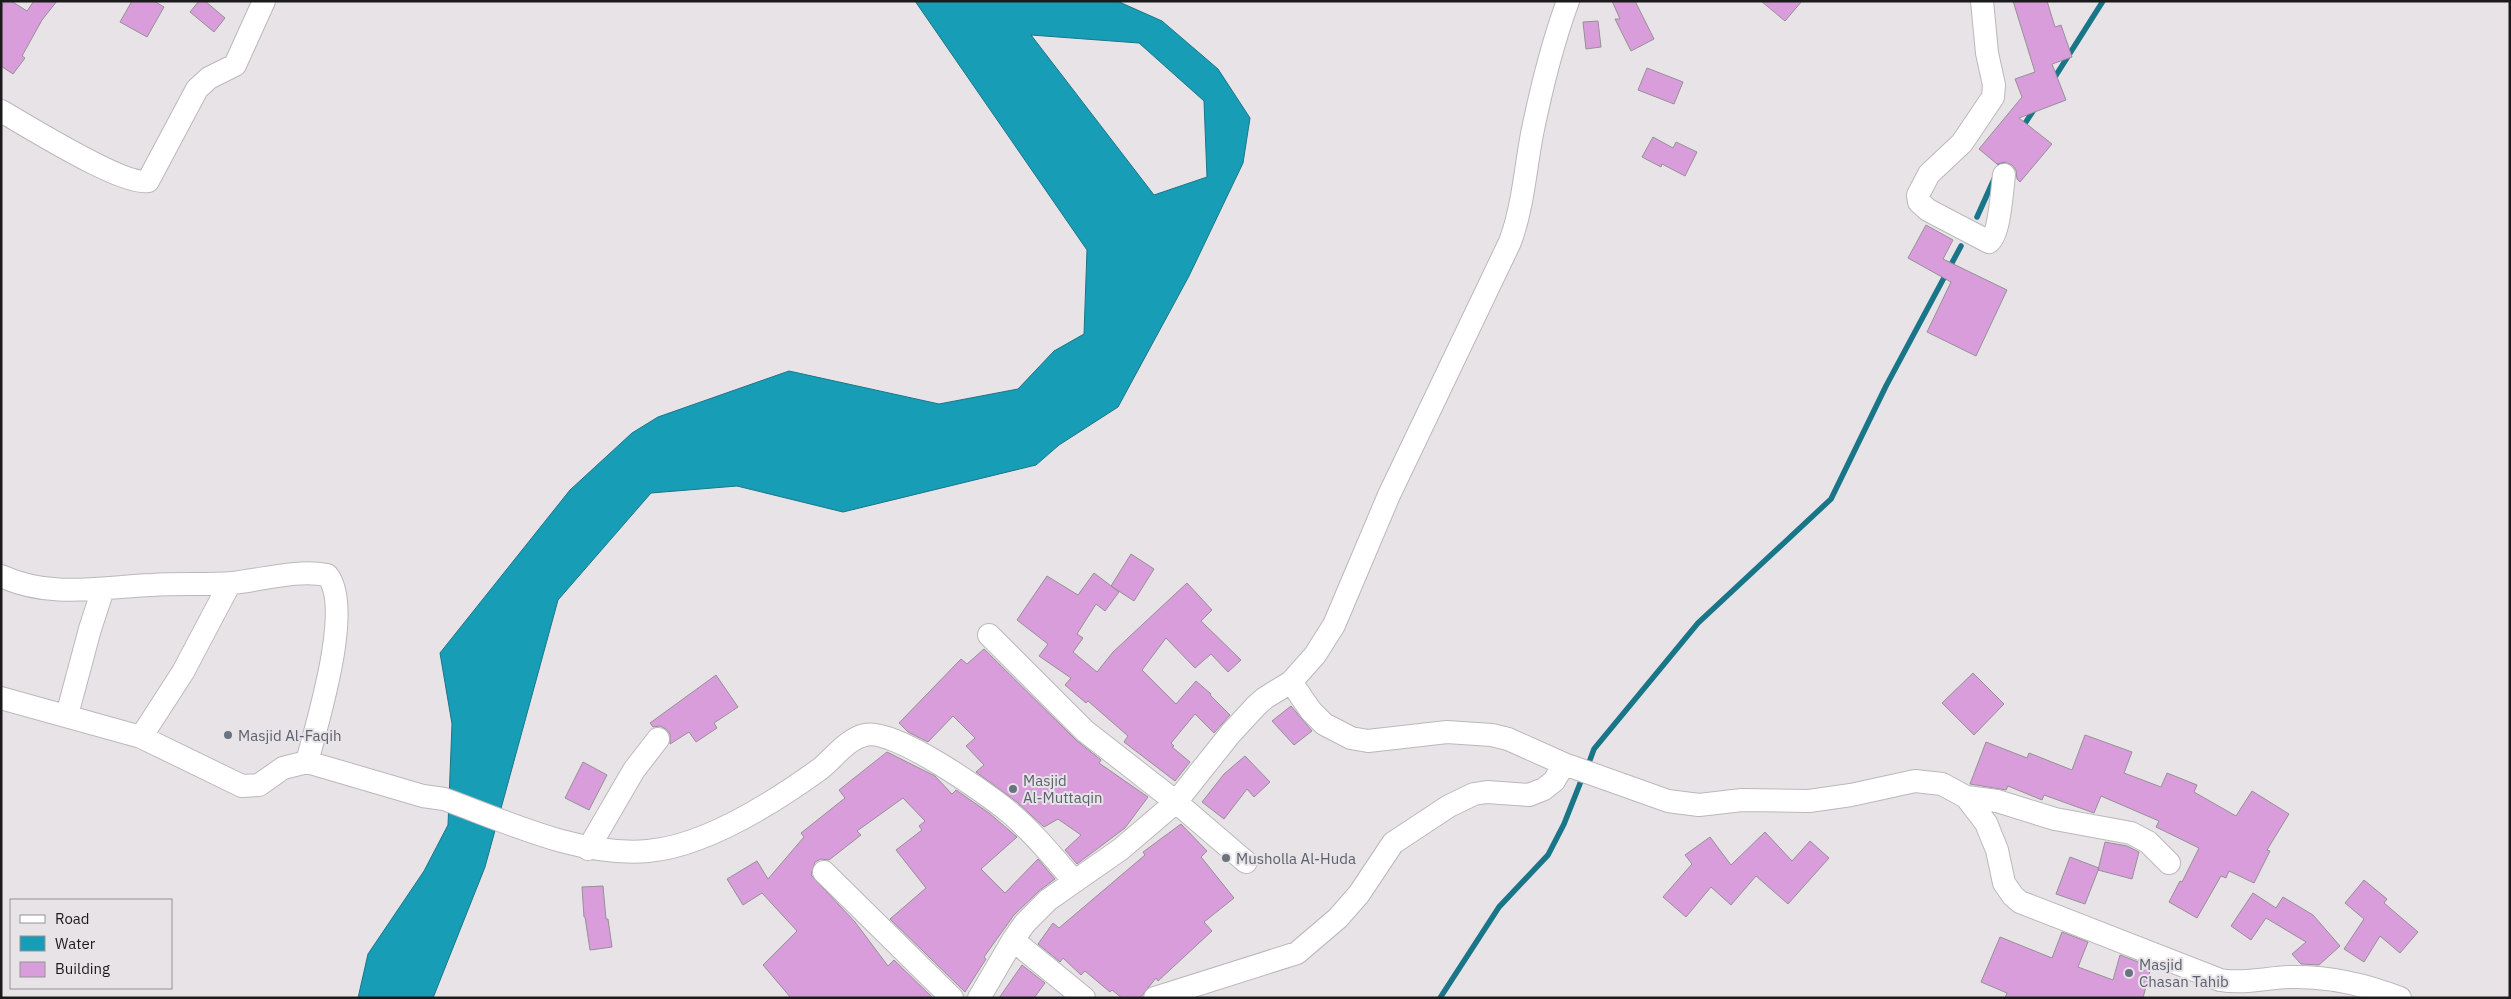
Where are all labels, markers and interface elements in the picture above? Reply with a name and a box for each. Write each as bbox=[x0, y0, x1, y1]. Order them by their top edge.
place label: Masjid Al-Faqih bbox=[238, 726, 342, 745]
marker: Masjid Al-Faqih bbox=[222, 729, 234, 741]
place label: Masjid Al-Muttaqin bbox=[1023, 771, 1103, 807]
marker: Masjid Al-Muttaqin bbox=[1007, 783, 1019, 795]
place label: Musholla Al-Huda bbox=[1236, 849, 1356, 868]
marker: Musholla Al-Huda bbox=[1220, 852, 1232, 864]
legend bbox=[10, 899, 172, 989]
text: Road bbox=[55, 909, 90, 928]
text: Water bbox=[55, 934, 96, 953]
place label: Masjid Chasan Tahib bbox=[2139, 955, 2229, 991]
text: Building bbox=[55, 959, 110, 978]
marker: Masjid Chasan Tahib bbox=[2123, 967, 2135, 979]

